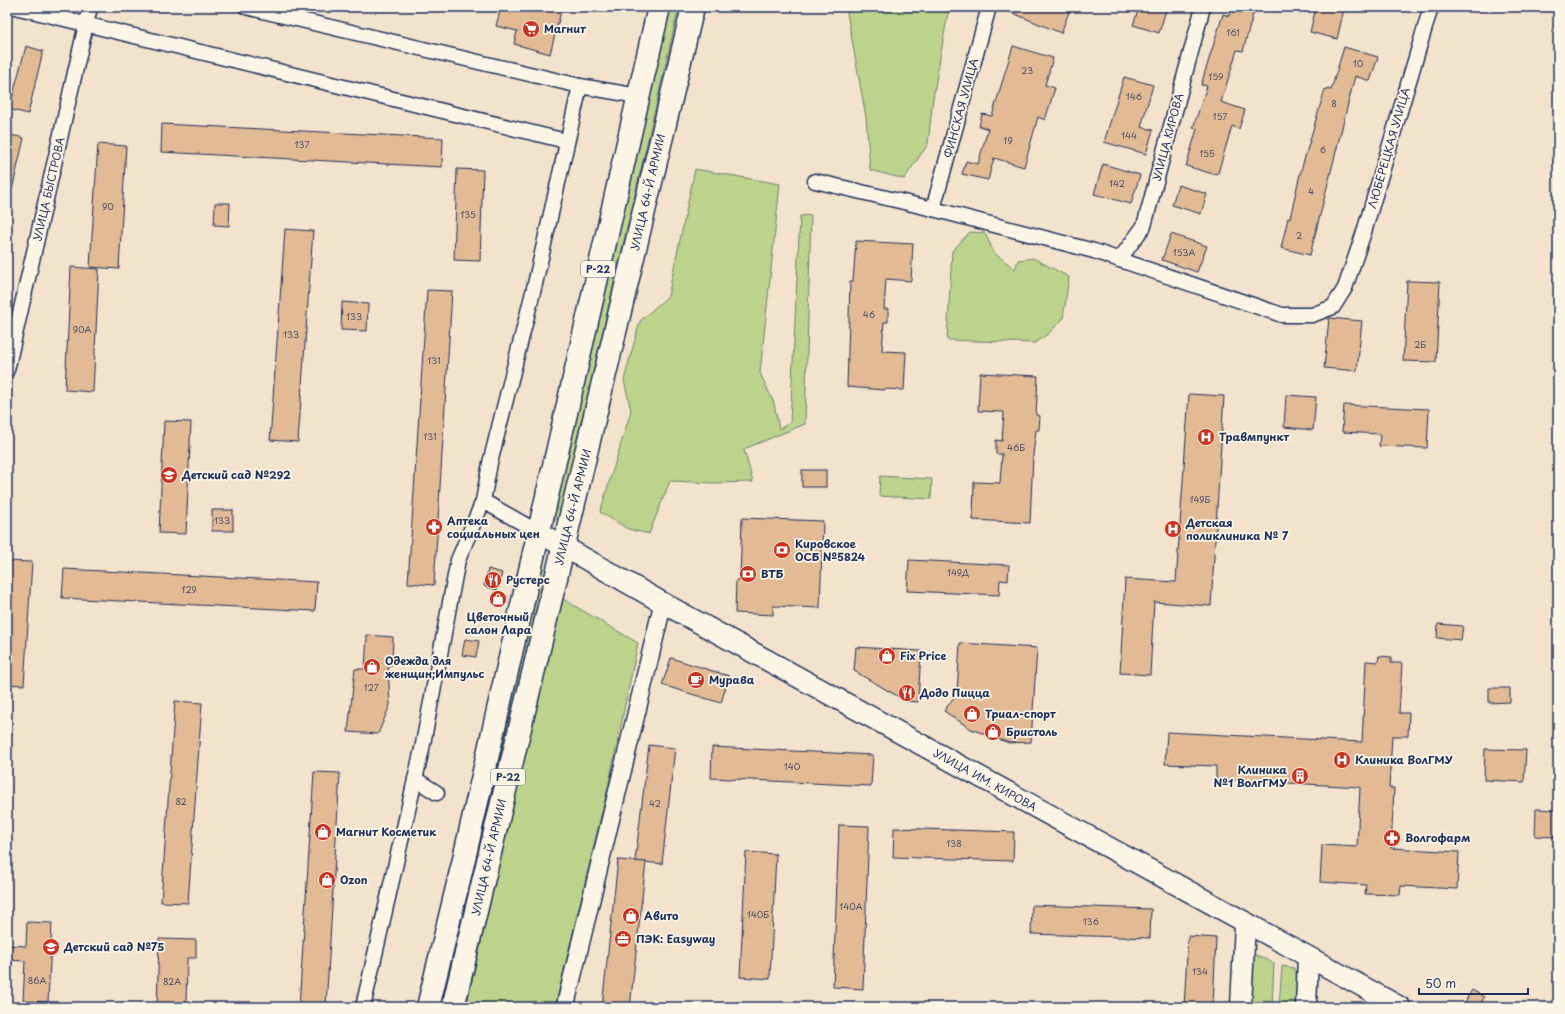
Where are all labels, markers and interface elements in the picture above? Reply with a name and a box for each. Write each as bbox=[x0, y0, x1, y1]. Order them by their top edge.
supermarket icon: Магнит bbox=[521, 19, 541, 39]
place label: Магнит bbox=[544, 20, 586, 37]
house number: 161 bbox=[1226, 25, 1240, 39]
street label: ФИНСКАЯ УЛИЦА bbox=[939, 56, 982, 160]
house number: 10 bbox=[1353, 56, 1364, 70]
house number: 23 bbox=[1021, 63, 1033, 77]
house number: 159 bbox=[1208, 69, 1224, 83]
street label: ЛЮБЕРЕЦКАЯ УЛИЦА bbox=[1363, 85, 1414, 210]
house number: 146 bbox=[1126, 89, 1142, 103]
street label: УЛИЦА КИРОВА bbox=[1148, 91, 1187, 182]
house number: 8 bbox=[1331, 96, 1337, 110]
house number: 157 bbox=[1213, 109, 1227, 123]
house number: 144 bbox=[1121, 128, 1137, 142]
street label: УЛИЦА 64-Й АРМИИ bbox=[626, 132, 669, 252]
house number: 19 bbox=[1003, 133, 1013, 147]
street label: УЛИЦА БЫСТРОВА bbox=[28, 135, 69, 243]
house number: 137 bbox=[295, 137, 309, 151]
house number: 6 bbox=[1320, 142, 1326, 156]
house number: 155 bbox=[1199, 146, 1215, 160]
house number: 142 bbox=[1109, 176, 1125, 190]
house number: 4 bbox=[1308, 184, 1314, 198]
house number: 90 bbox=[102, 199, 114, 213]
house number: 135 bbox=[460, 207, 476, 221]
house number: 2 bbox=[1296, 228, 1302, 242]
house number: 153А bbox=[1173, 245, 1195, 259]
road number: Р-22 bbox=[581, 261, 615, 277]
house number: 46 bbox=[863, 307, 875, 321]
house number: 133 bbox=[346, 309, 362, 323]
house number: 90А bbox=[73, 322, 91, 336]
house number: 133 bbox=[283, 327, 299, 341]
house number: 2Б bbox=[1414, 337, 1426, 351]
house number: 131 bbox=[427, 353, 441, 367]
hospital icon: Травмпункт bbox=[1196, 427, 1216, 447]
place label: Травмпункт bbox=[1219, 428, 1289, 445]
house number: 131 bbox=[423, 429, 437, 443]
house number: 46Б bbox=[1007, 440, 1025, 454]
street label: УЛИЦА 64-Й АРМИИ bbox=[550, 447, 595, 567]
school or university icon: Детский сад №292 bbox=[159, 465, 179, 485]
place label: Детский сад №292 bbox=[181, 466, 291, 483]
house number: 149Б bbox=[1190, 492, 1211, 506]
place label: Аптека социальных цен bbox=[447, 512, 540, 542]
house number: 133 bbox=[214, 513, 230, 527]
place label: Детская поликлиника № 7 bbox=[1185, 514, 1289, 544]
pharmacy icon: Аптека социальных цен bbox=[424, 517, 444, 537]
hospital icon: Детская поликлиника № 7 bbox=[1163, 519, 1183, 539]
place label: Кировское ОСБ №5824 bbox=[795, 535, 866, 565]
bank icon: Кировское ОСБ №5824 bbox=[772, 540, 792, 560]
bank icon: ВТБ bbox=[738, 564, 758, 584]
place label: ВТБ bbox=[761, 565, 784, 582]
house number: 149Д bbox=[947, 565, 969, 579]
restaurant icon: Рустерс bbox=[483, 570, 503, 590]
place label: Рустерс bbox=[506, 571, 550, 588]
house number: 129 bbox=[181, 582, 197, 596]
shop icon: Цветочный салон Лара bbox=[488, 589, 508, 609]
place label: Цветочный салон Лара bbox=[465, 608, 532, 638]
shop icon: Fix Price bbox=[877, 646, 897, 666]
place label: Fix Price bbox=[900, 647, 947, 664]
place label: Одежда для женщин;Импульс bbox=[385, 652, 485, 682]
shop icon: Одежда для женщин;Импульс bbox=[362, 657, 382, 677]
cafe icon: Мурава bbox=[686, 670, 706, 690]
place label: Мурава bbox=[709, 671, 755, 688]
house number: 127 bbox=[363, 680, 379, 694]
restaurant icon: Додо Пицца bbox=[897, 683, 917, 703]
place label: Додо Пицца bbox=[919, 684, 990, 701]
shop icon: Триал-спорт bbox=[962, 704, 982, 724]
place label: Триал-спорт bbox=[985, 705, 1056, 722]
shop icon: Бристоль bbox=[983, 722, 1003, 742]
place label: Бристоль bbox=[1006, 723, 1057, 740]
street label: УЛИЦА ИМ. КИРОВА bbox=[930, 744, 1040, 815]
hospital icon: Клиника ВолГМУ bbox=[1332, 750, 1352, 770]
place label: Клиника ВолГМУ bbox=[1355, 751, 1453, 768]
house number: 140 bbox=[784, 759, 801, 773]
place label: Клиника №1 ВолгГМУ bbox=[1214, 761, 1288, 791]
building icon: Клиника №1 ВолгГМУ bbox=[1290, 766, 1310, 786]
road number: Р-22 bbox=[491, 769, 525, 785]
house number: 82 bbox=[175, 794, 187, 808]
house number: 42 bbox=[649, 796, 661, 810]
street label: УЛИЦА 64-Й АРМИИ bbox=[467, 797, 510, 917]
shop icon: Магнит Косметик bbox=[313, 822, 333, 842]
place label: Магнит Косметик bbox=[336, 823, 437, 840]
pharmacy icon: Волгофарм bbox=[1382, 828, 1402, 848]
place label: Волгофарм bbox=[1405, 829, 1470, 846]
house number: 138 bbox=[946, 836, 962, 850]
shop icon: Ozon bbox=[317, 870, 337, 890]
place label: Ozon bbox=[340, 871, 368, 888]
house number: 140А bbox=[839, 899, 863, 913]
shop icon: Авито bbox=[621, 906, 641, 926]
place label: Авито bbox=[644, 907, 679, 924]
house number: 140Б bbox=[747, 907, 769, 921]
house number: 136 bbox=[1083, 914, 1099, 928]
office icon: ПЭК: Easyway bbox=[613, 929, 633, 949]
place label: ПЭК: Easyway bbox=[636, 930, 715, 947]
school or university icon: Детский сад №75 bbox=[41, 937, 61, 957]
place label: Детский сад №75 bbox=[63, 938, 164, 955]
house number: 134 bbox=[1192, 964, 1208, 978]
scale bar bbox=[1419, 970, 1528, 996]
house number: 86А bbox=[28, 973, 46, 987]
house number: 82А bbox=[163, 974, 181, 988]
text: 50 m bbox=[1425, 974, 1456, 992]

